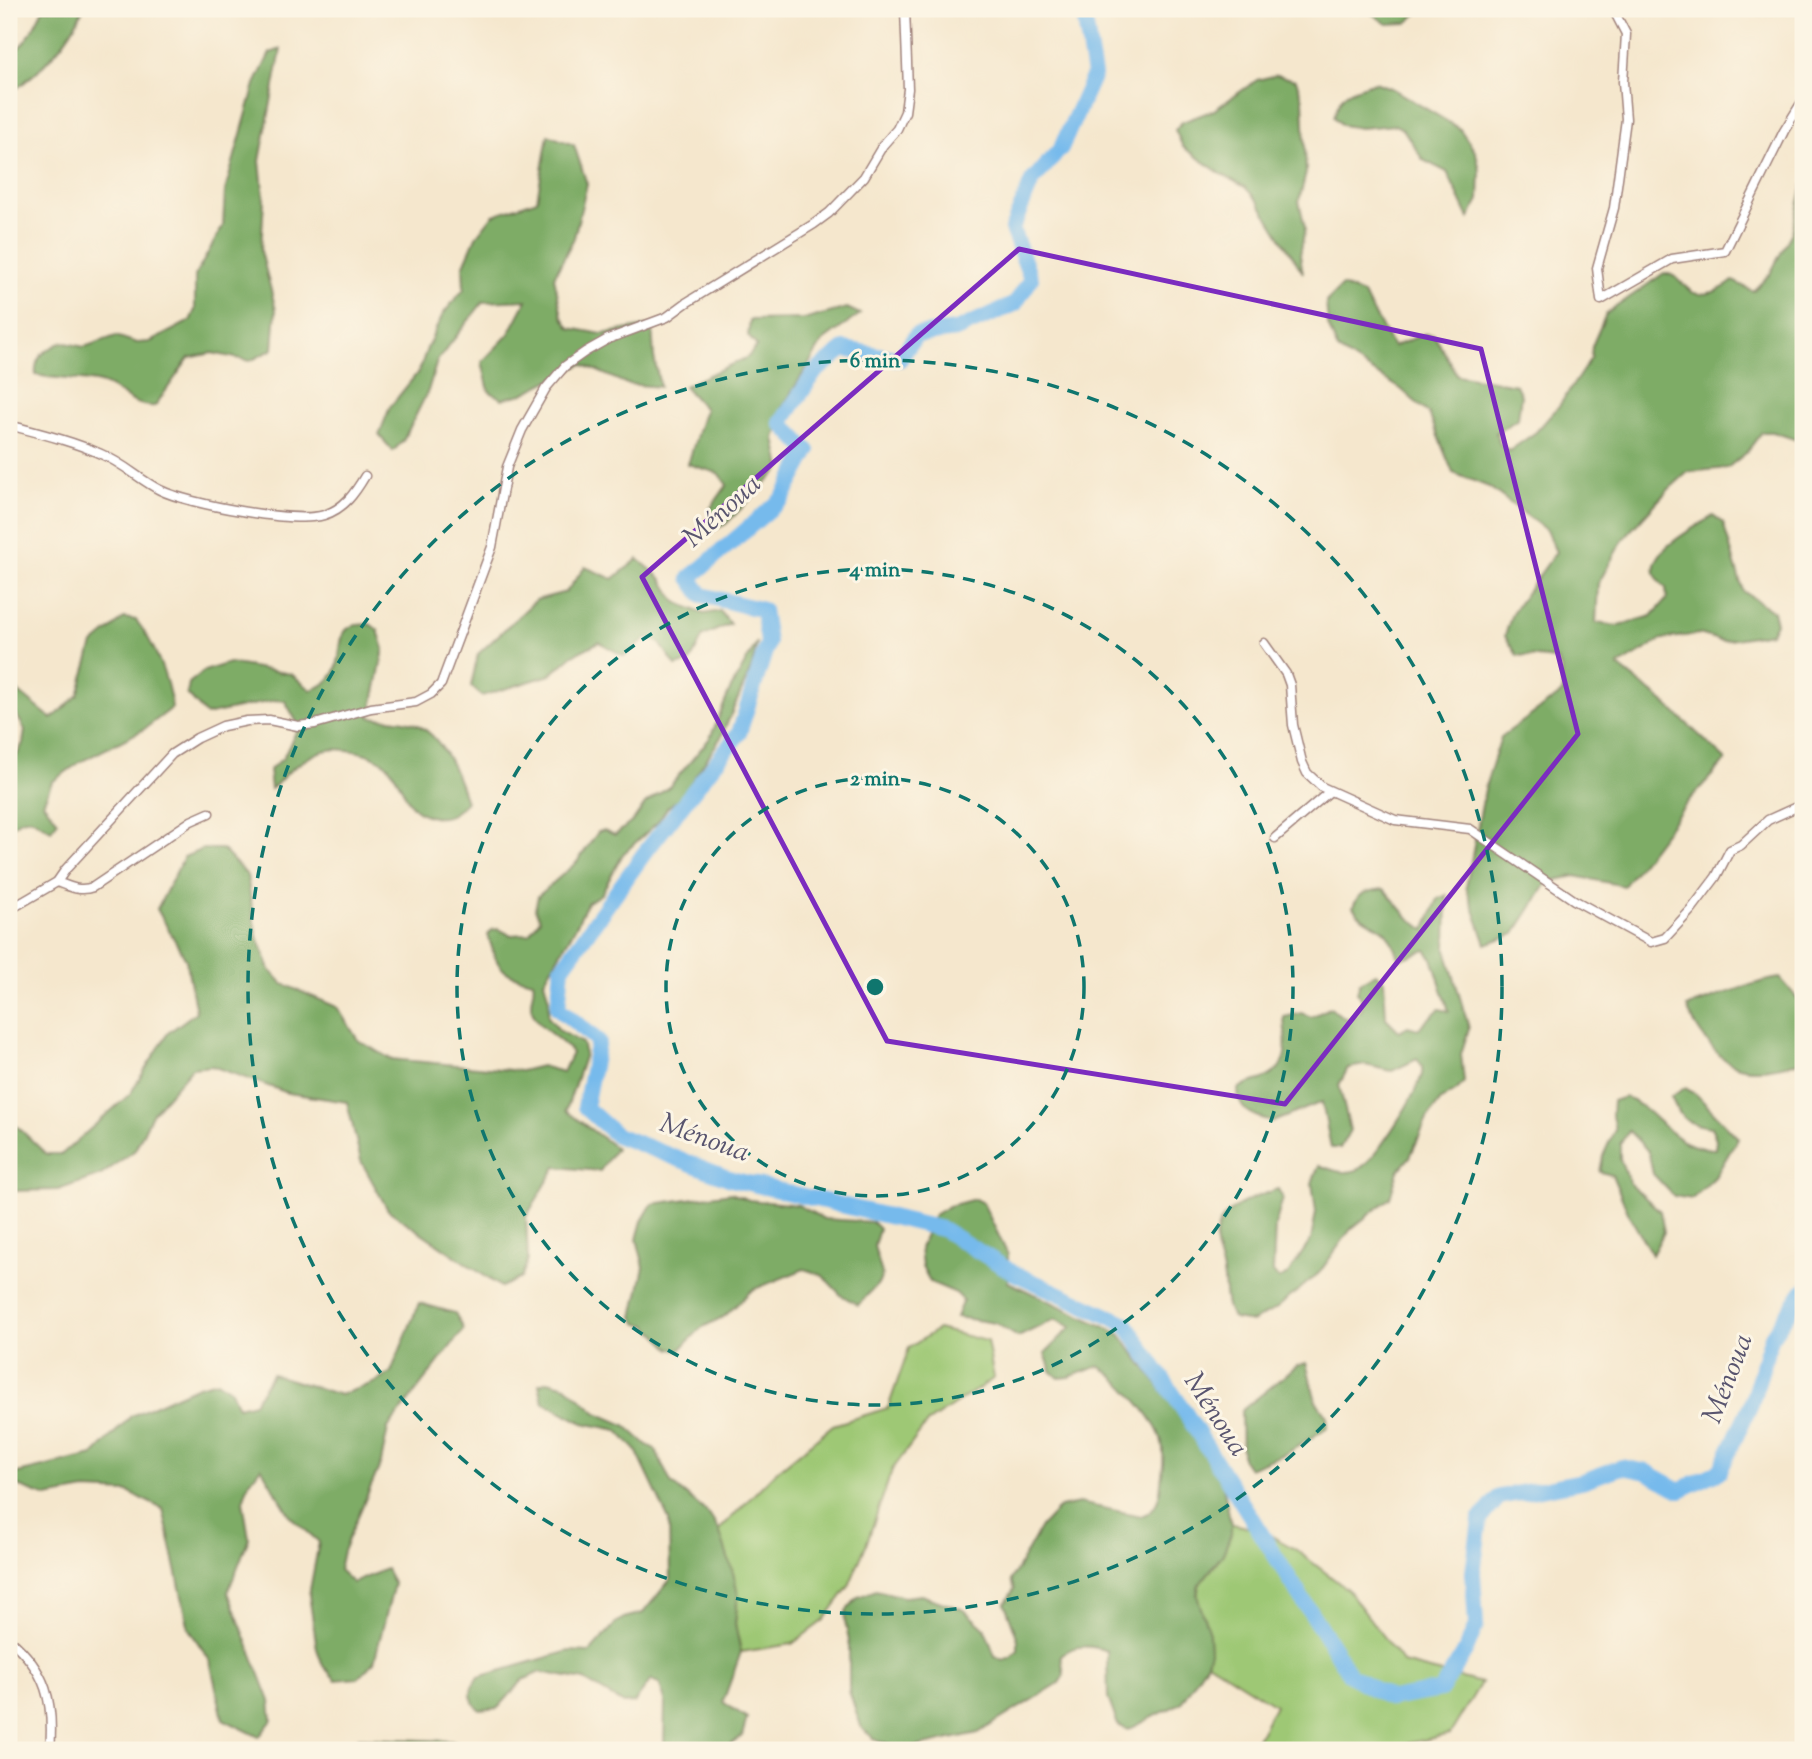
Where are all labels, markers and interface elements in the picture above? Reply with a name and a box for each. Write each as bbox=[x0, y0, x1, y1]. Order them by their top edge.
text: 6 min bbox=[850, 347, 901, 377]
water label: Ménoua bbox=[675, 466, 771, 558]
text: 4 min bbox=[849, 556, 901, 586]
text: 2 min bbox=[850, 765, 901, 795]
centre of rings bbox=[863, 975, 887, 999]
water label: Ménoua bbox=[653, 1104, 755, 1174]
water label: Ménoua bbox=[1694, 1328, 1764, 1430]
water label: Ménoua bbox=[1173, 1365, 1257, 1465]

